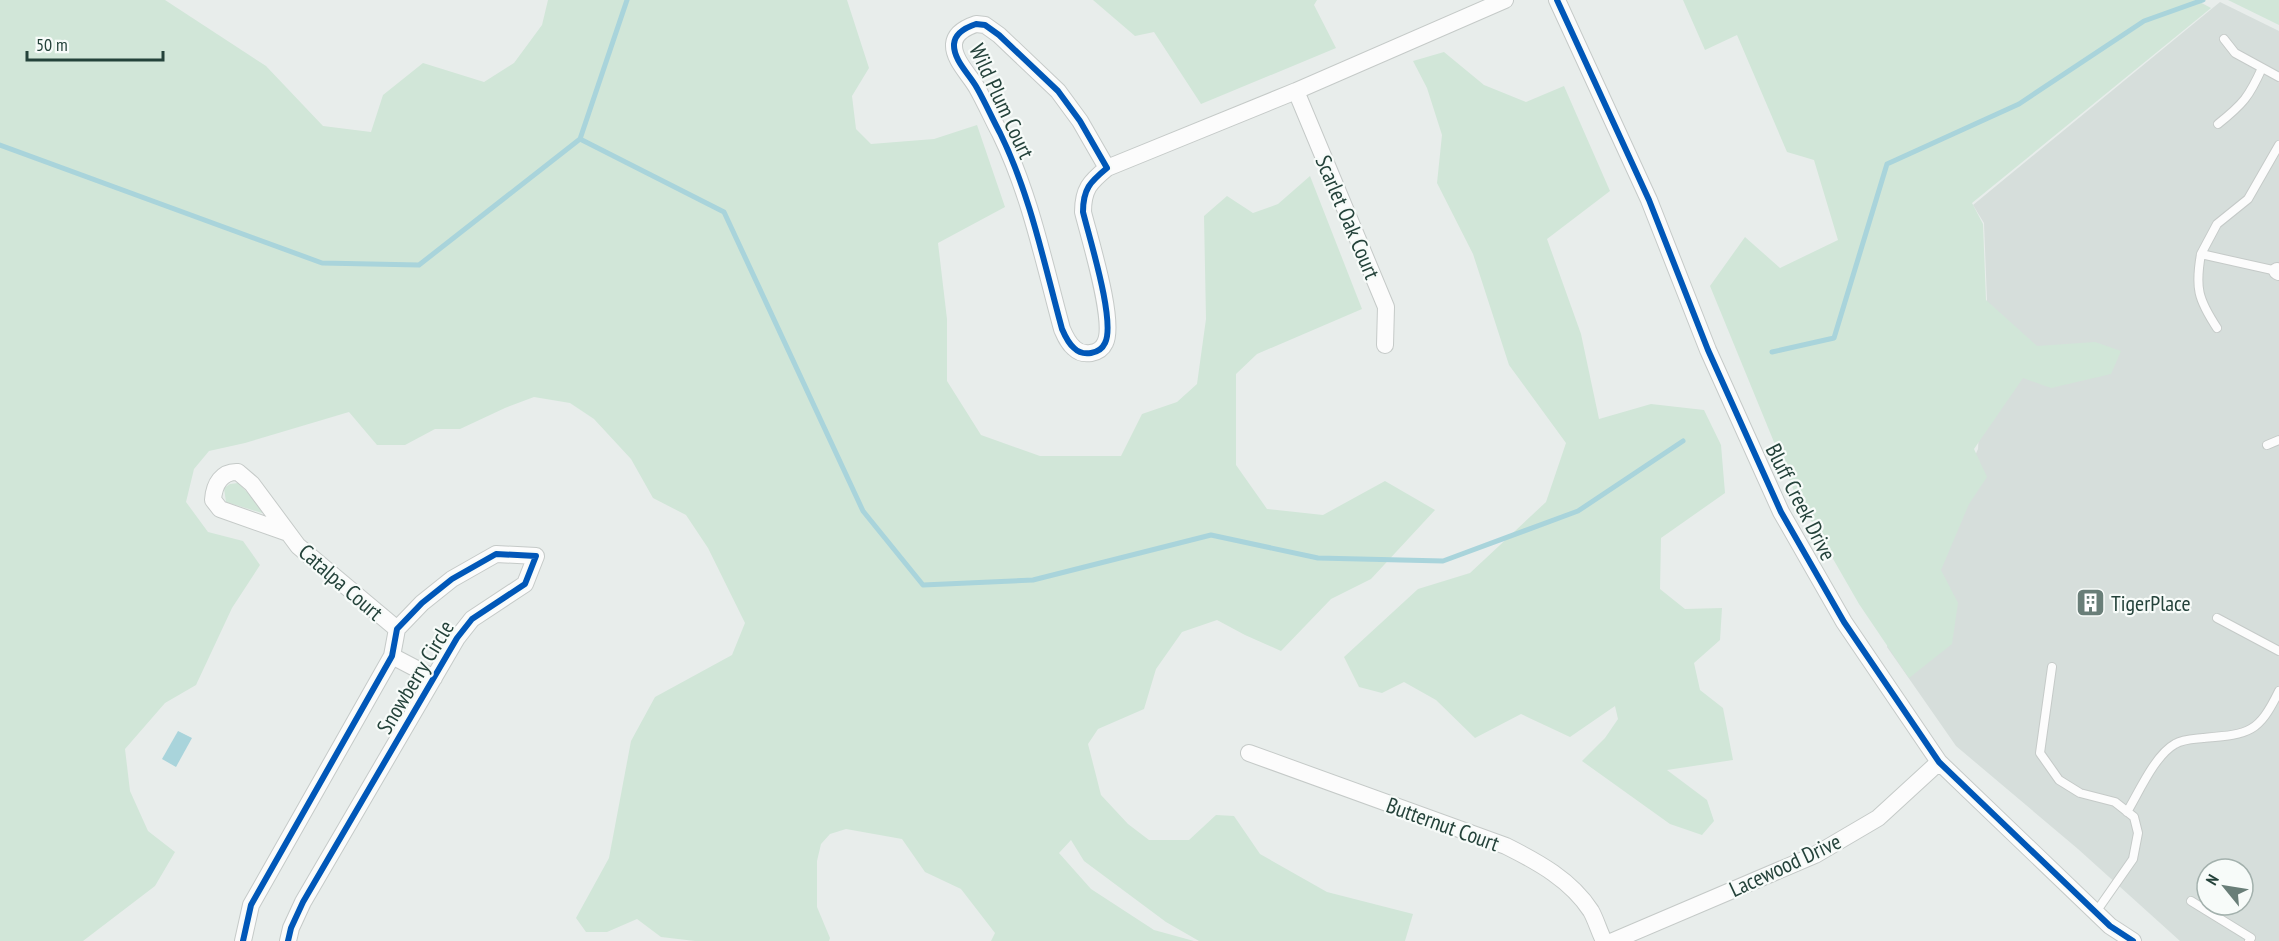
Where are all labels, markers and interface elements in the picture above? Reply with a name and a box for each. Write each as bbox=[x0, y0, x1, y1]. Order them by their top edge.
scale bar bbox=[27, 24, 164, 62]
text: 50 m bbox=[36, 33, 68, 56]
street label: Wild Plum Court bbox=[963, 39, 1041, 163]
street label: Scarlet Oak Court bbox=[1309, 151, 1387, 283]
street label: Bluff Creek Drive bbox=[1760, 439, 1842, 565]
street label: Catalpa Court bbox=[293, 538, 389, 626]
building icon: TigerPlace bbox=[2074, 587, 2106, 619]
place label: TigerPlace bbox=[2111, 589, 2191, 617]
street label: Snowberry Circle bbox=[370, 615, 460, 739]
street label: Butternut Court bbox=[1383, 791, 1503, 857]
street label: Lacewood Drive bbox=[1725, 827, 1845, 903]
north arrow bbox=[2195, 857, 2255, 917]
text: N bbox=[2201, 871, 2223, 888]

